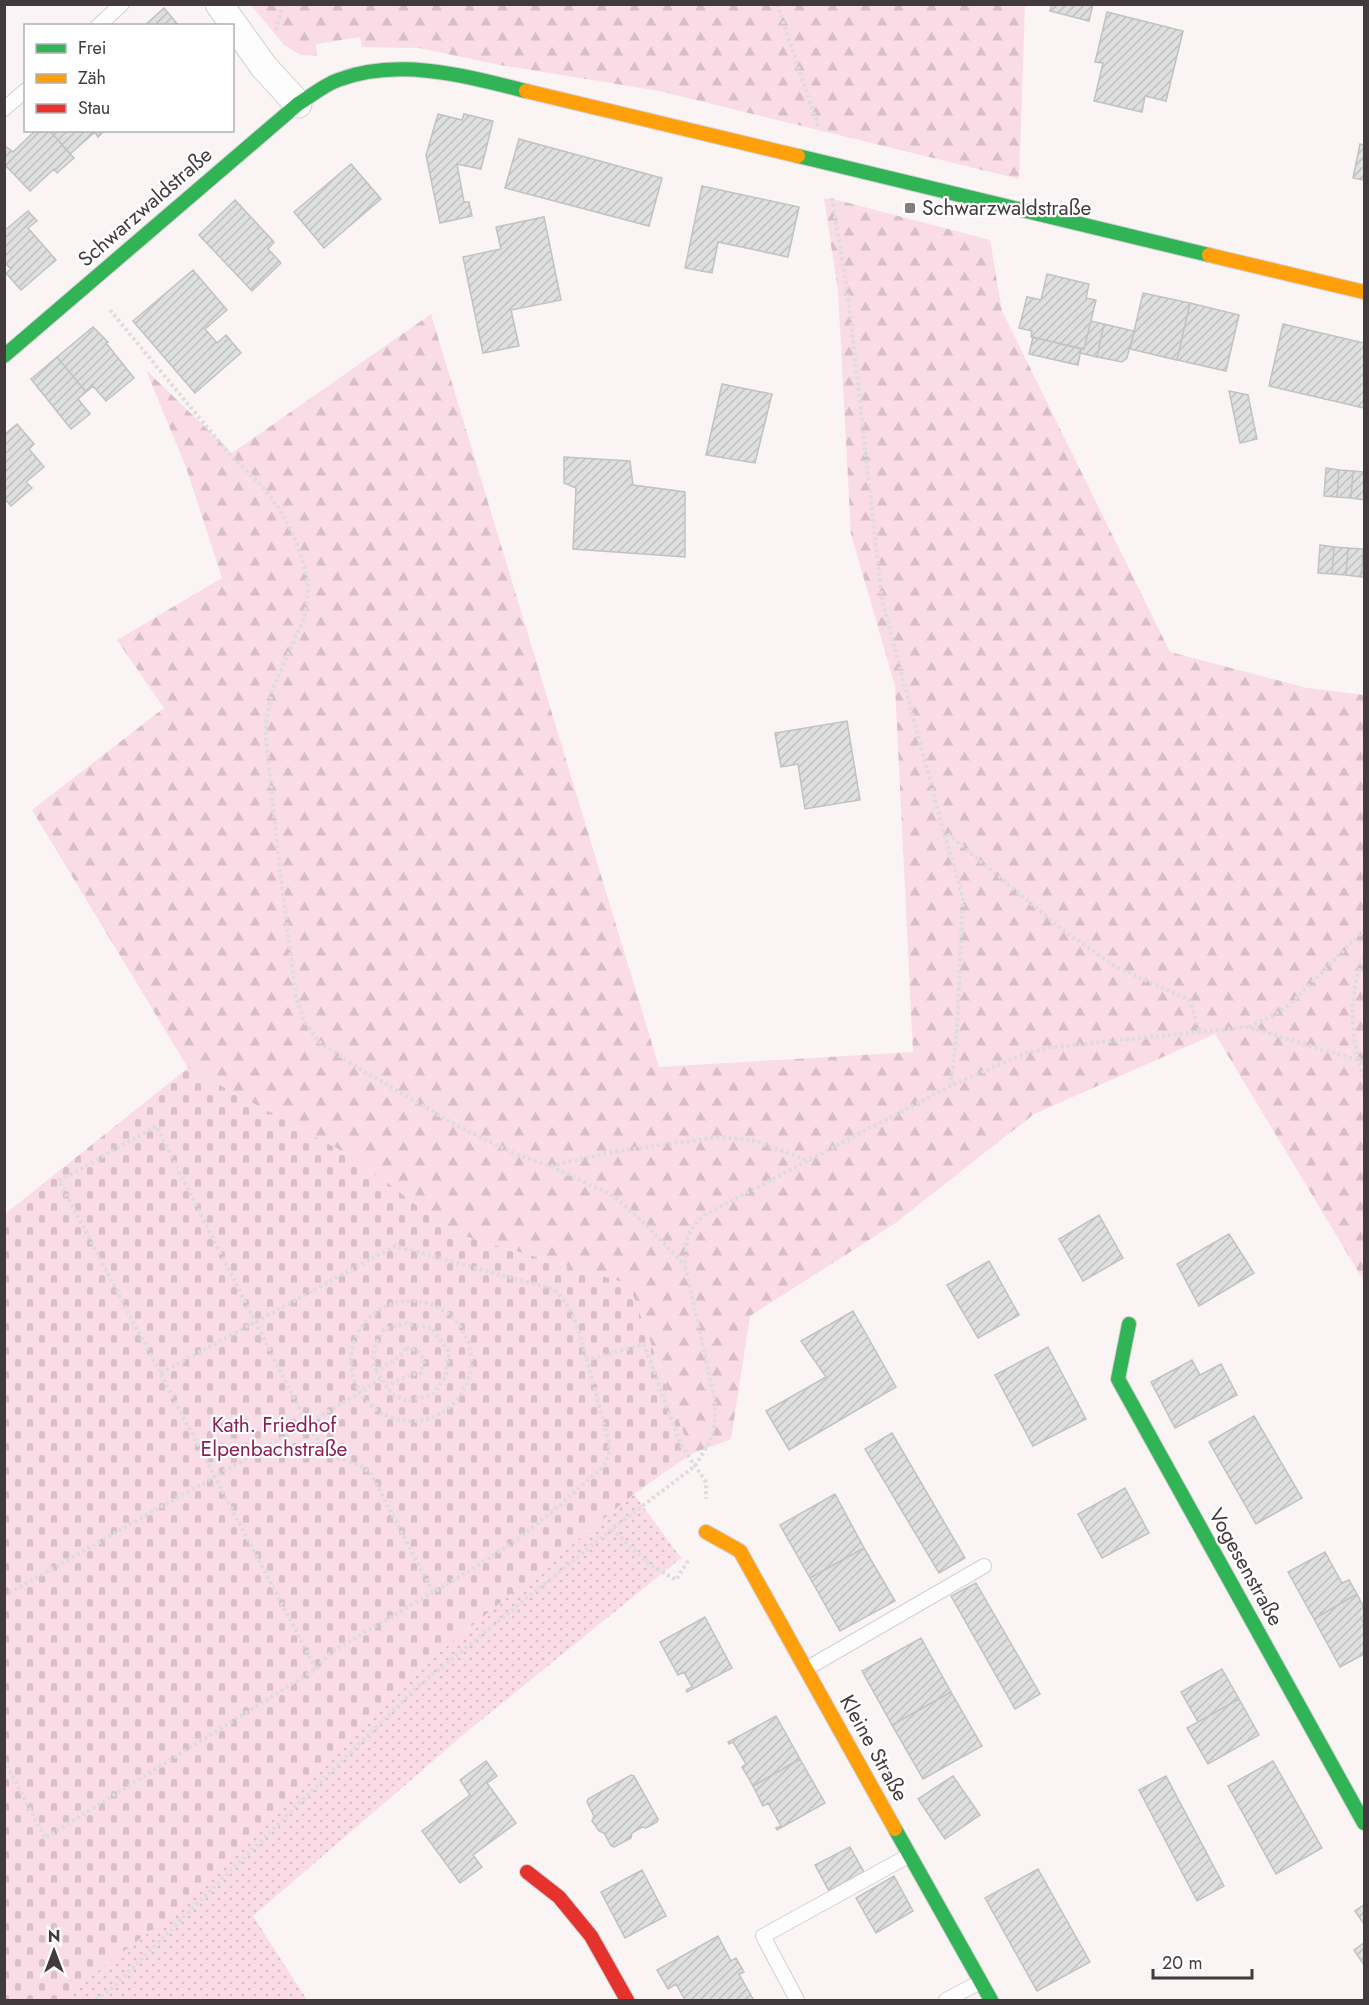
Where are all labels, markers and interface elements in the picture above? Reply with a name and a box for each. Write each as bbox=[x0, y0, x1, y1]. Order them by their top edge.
legend bbox=[24, 24, 234, 132]
text: Frei bbox=[78, 35, 107, 61]
text: Zäh bbox=[78, 65, 106, 91]
text: Stau bbox=[78, 95, 110, 121]
street label: Schwarzwaldstraße bbox=[71, 140, 219, 274]
place label: Schwarzwaldstraße bbox=[922, 193, 1092, 223]
marker: Schwarzwaldstraße bbox=[903, 201, 917, 215]
park label: Kath. Friedhof Elpenbachstraße bbox=[201, 1410, 348, 1464]
street label: Vogesenstraße bbox=[1201, 1503, 1291, 1631]
street label: Kleine Straße bbox=[832, 1689, 916, 1807]
north arrow bbox=[24, 1921, 84, 1981]
text: N bbox=[48, 1925, 60, 1948]
scale bar bbox=[1153, 1942, 1252, 1980]
text: 20 m bbox=[1162, 1950, 1202, 1976]

